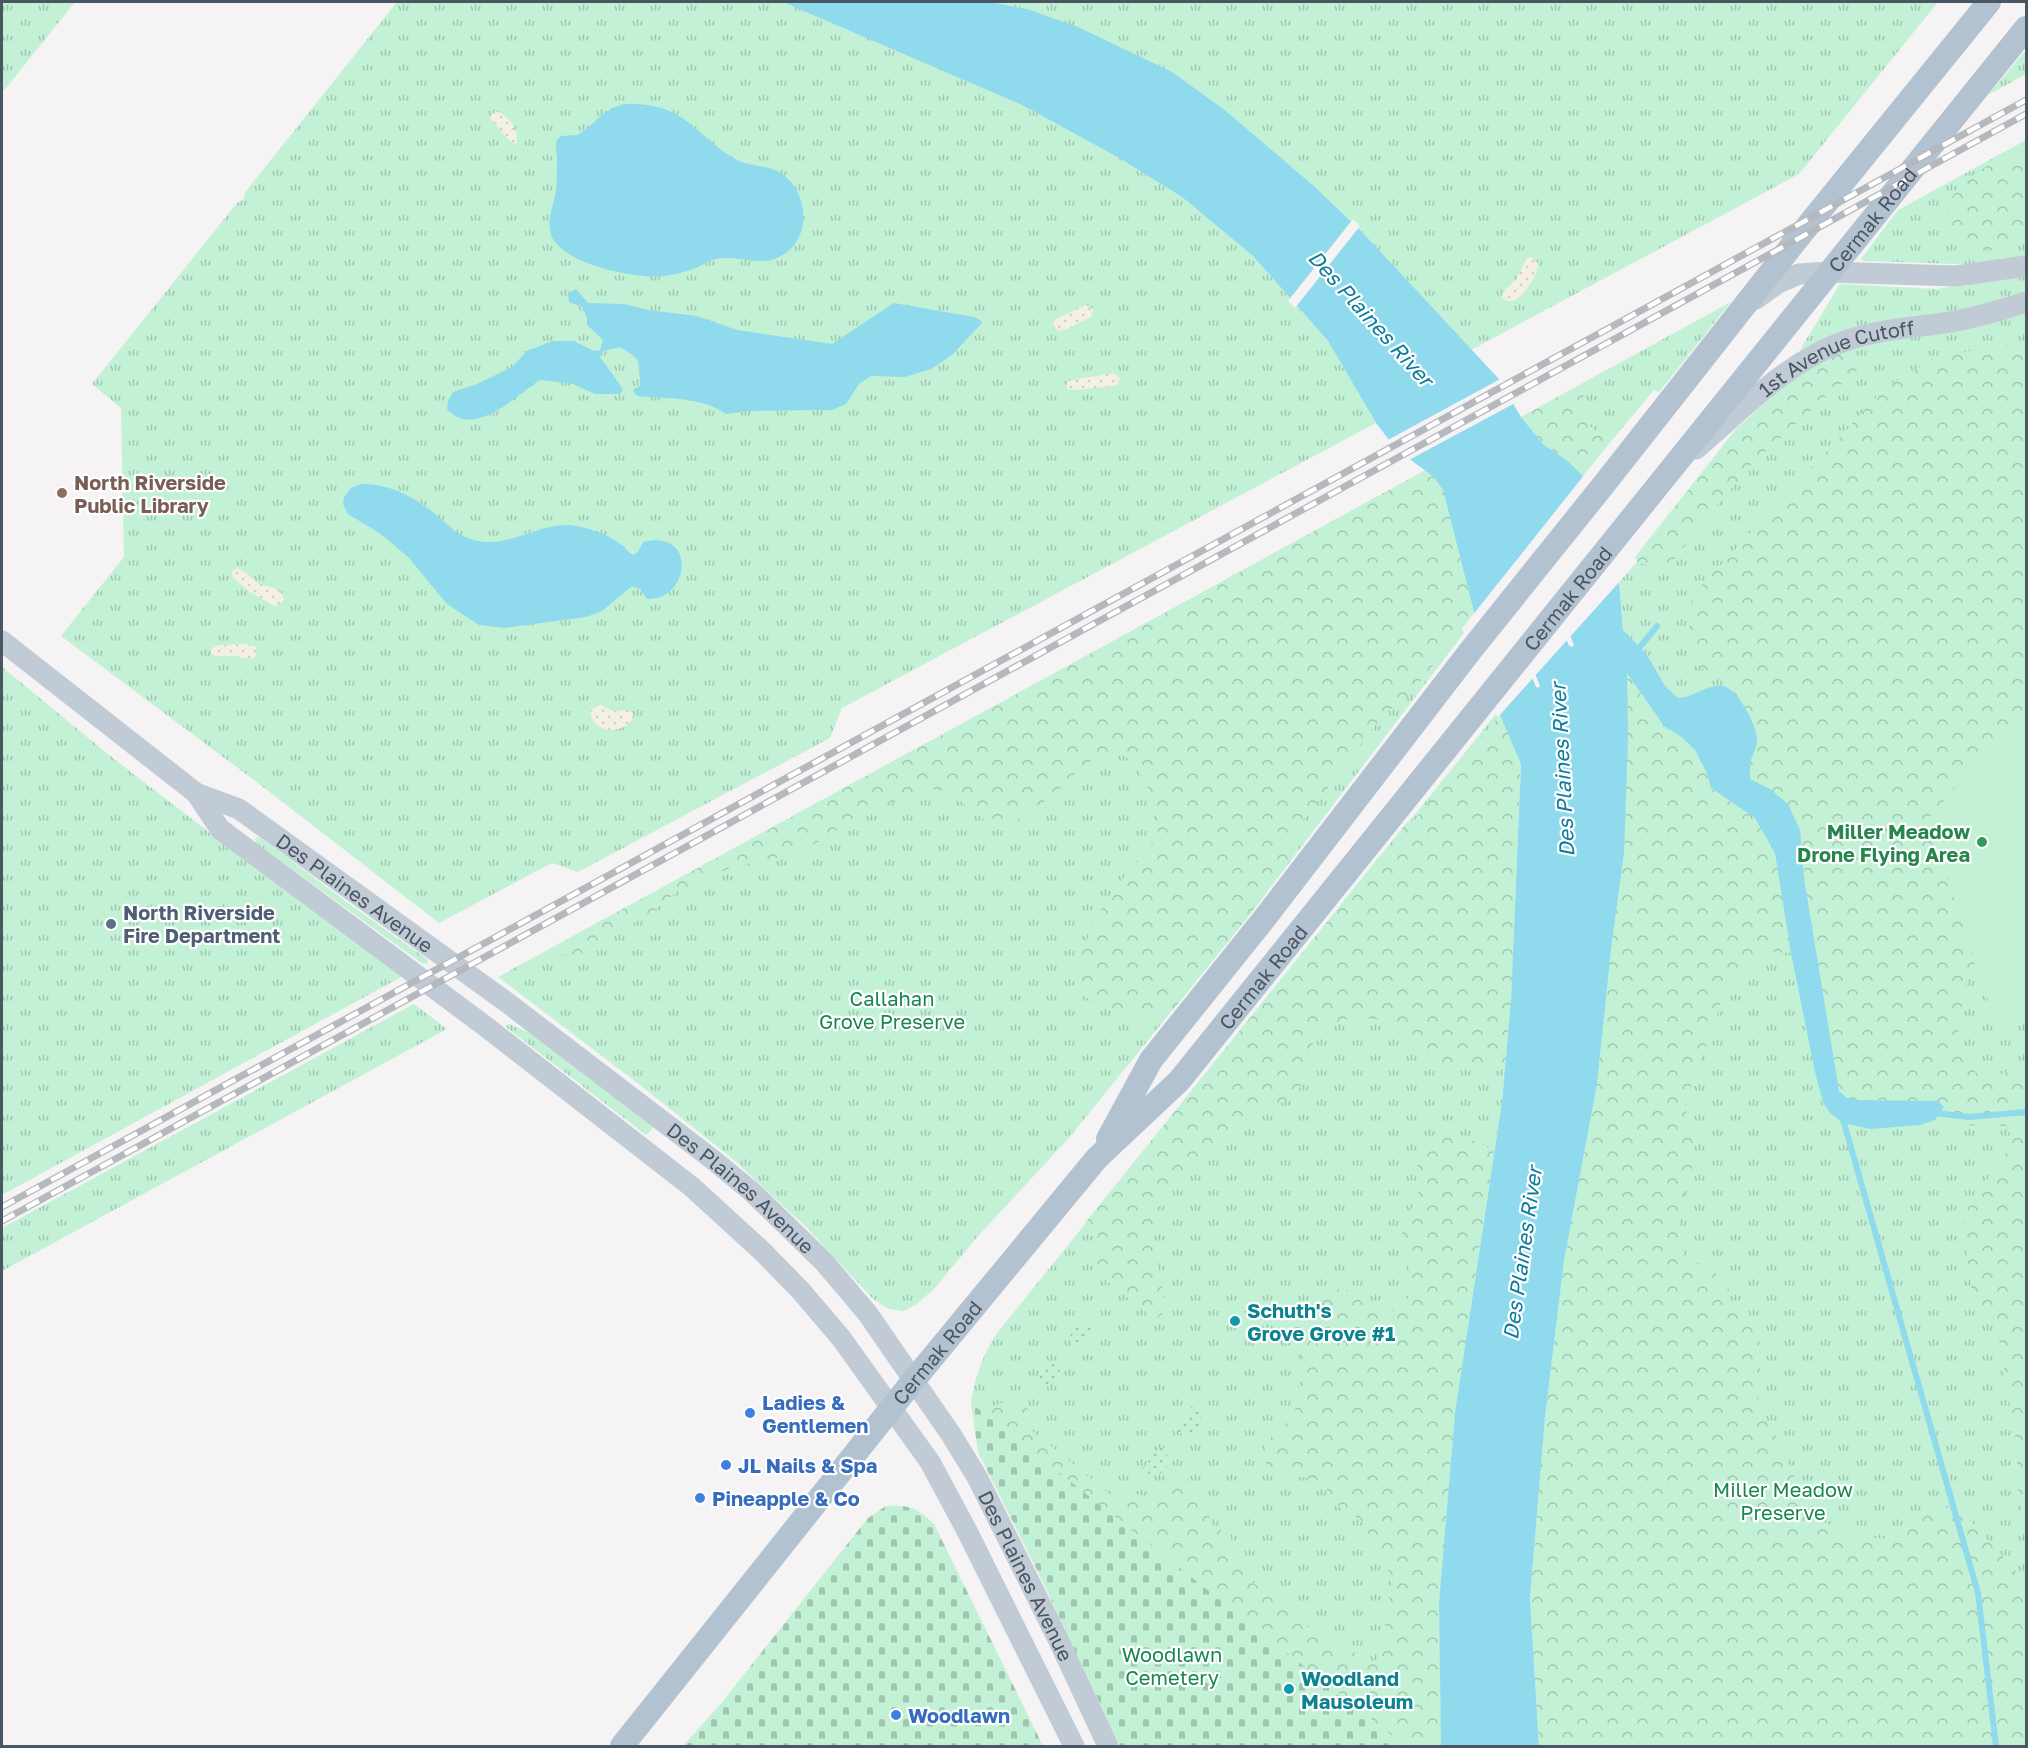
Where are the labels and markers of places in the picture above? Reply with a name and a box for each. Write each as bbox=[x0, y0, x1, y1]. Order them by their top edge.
place label: North Riverside Public Library bbox=[74, 470, 226, 517]
marker: North Riverside Public Library bbox=[55, 486, 69, 500]
place label: Miller Meadow Drone Flying Area bbox=[1797, 819, 1970, 866]
marker: Miller Meadow Drone Flying Area bbox=[1975, 835, 1989, 849]
place label: North Riverside Fire Department bbox=[123, 900, 280, 947]
marker: North Riverside Fire Department bbox=[104, 917, 118, 931]
place label: Schuth's Grove Grove #1 bbox=[1247, 1298, 1395, 1345]
marker: Schuth's Grove Grove #1 bbox=[1228, 1314, 1242, 1328]
place label: Ladies & Gentlemen bbox=[762, 1390, 868, 1437]
marker: Ladies & Gentlemen bbox=[743, 1406, 757, 1420]
place label: JL Nails & Spa bbox=[738, 1453, 877, 1477]
marker: JL Nails & Spa bbox=[719, 1458, 733, 1472]
place label: Pineapple & Co bbox=[712, 1486, 860, 1510]
marker: Pineapple & Co bbox=[693, 1491, 707, 1505]
place label: Woodland Mausoleum bbox=[1301, 1666, 1413, 1713]
marker: Woodland Mausoleum bbox=[1282, 1682, 1296, 1696]
place label: Woodlawn bbox=[908, 1703, 1010, 1727]
marker: Woodlawn bbox=[889, 1708, 903, 1722]

